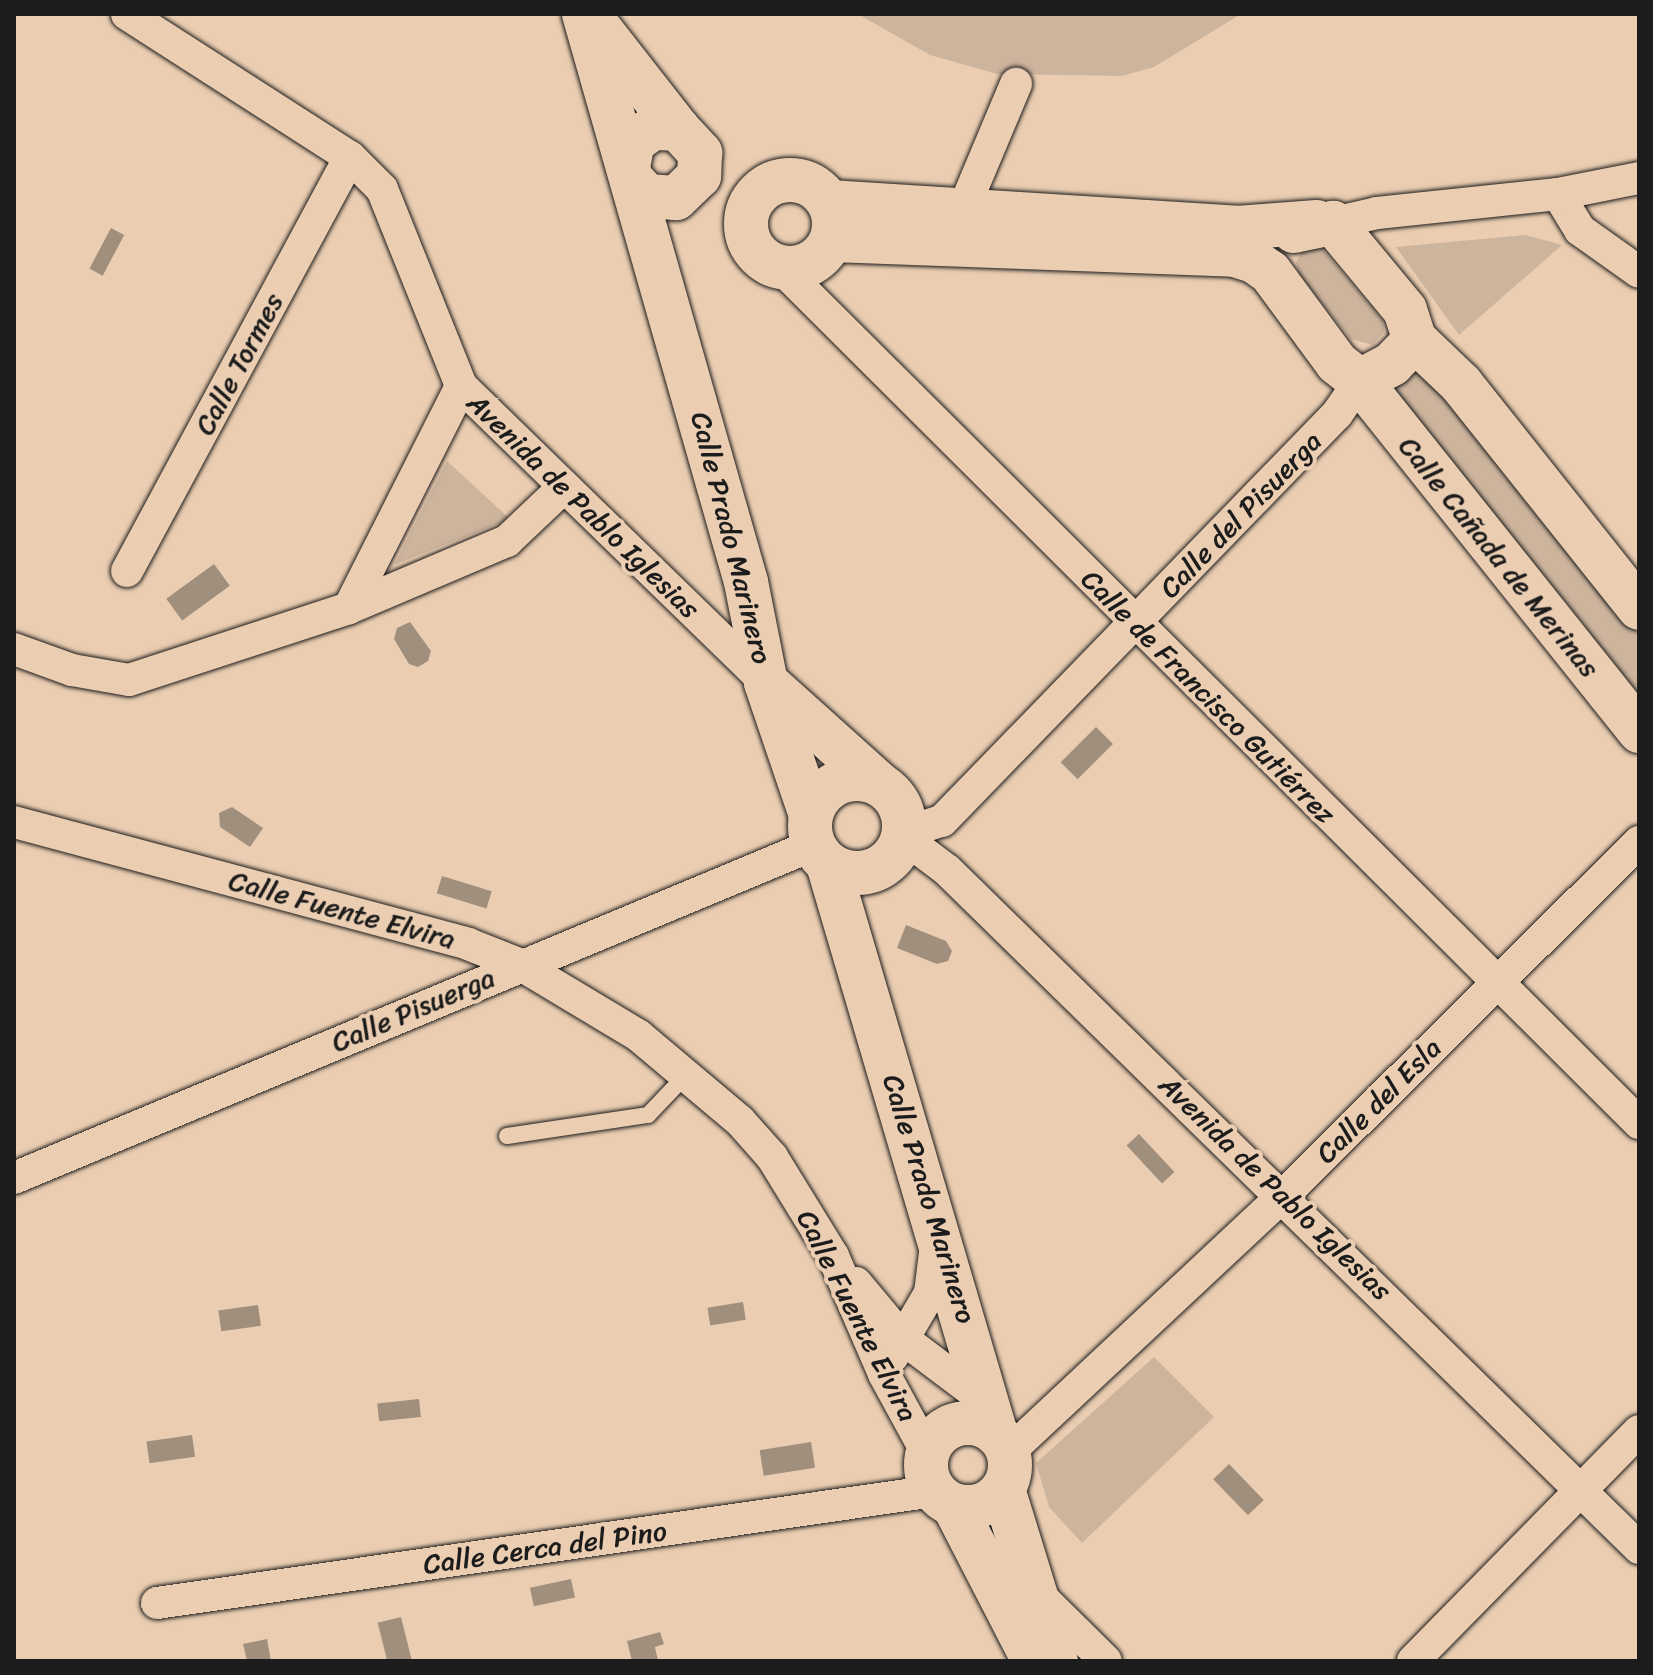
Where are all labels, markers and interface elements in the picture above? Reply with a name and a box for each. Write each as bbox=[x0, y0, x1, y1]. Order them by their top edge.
street label: Calle Tormes bbox=[188, 288, 290, 440]
street label: Avenida de Pablo Iglesias bbox=[460, 386, 706, 626]
street label: Calle Prado Marinero bbox=[683, 409, 779, 667]
street label: Calle del Pisuerga bbox=[1153, 424, 1329, 606]
street label: Calle Cañada de Merinas bbox=[1392, 430, 1606, 684]
street label: Calle de Francisco Gutiérrez bbox=[1073, 562, 1343, 832]
street label: Calle Fuente Elvira bbox=[226, 864, 458, 956]
street label: Calle Pisuerga bbox=[326, 960, 500, 1060]
street label: Calle del Esla bbox=[1309, 1031, 1449, 1171]
street label: Avenida de Pablo Iglesias bbox=[1152, 1068, 1398, 1308]
street label: Calle Prado Marinero bbox=[875, 1071, 983, 1327]
street label: Calle Fuente Elvira bbox=[789, 1205, 925, 1427]
street label: Calle Cerca del Pino bbox=[421, 1514, 669, 1582]

